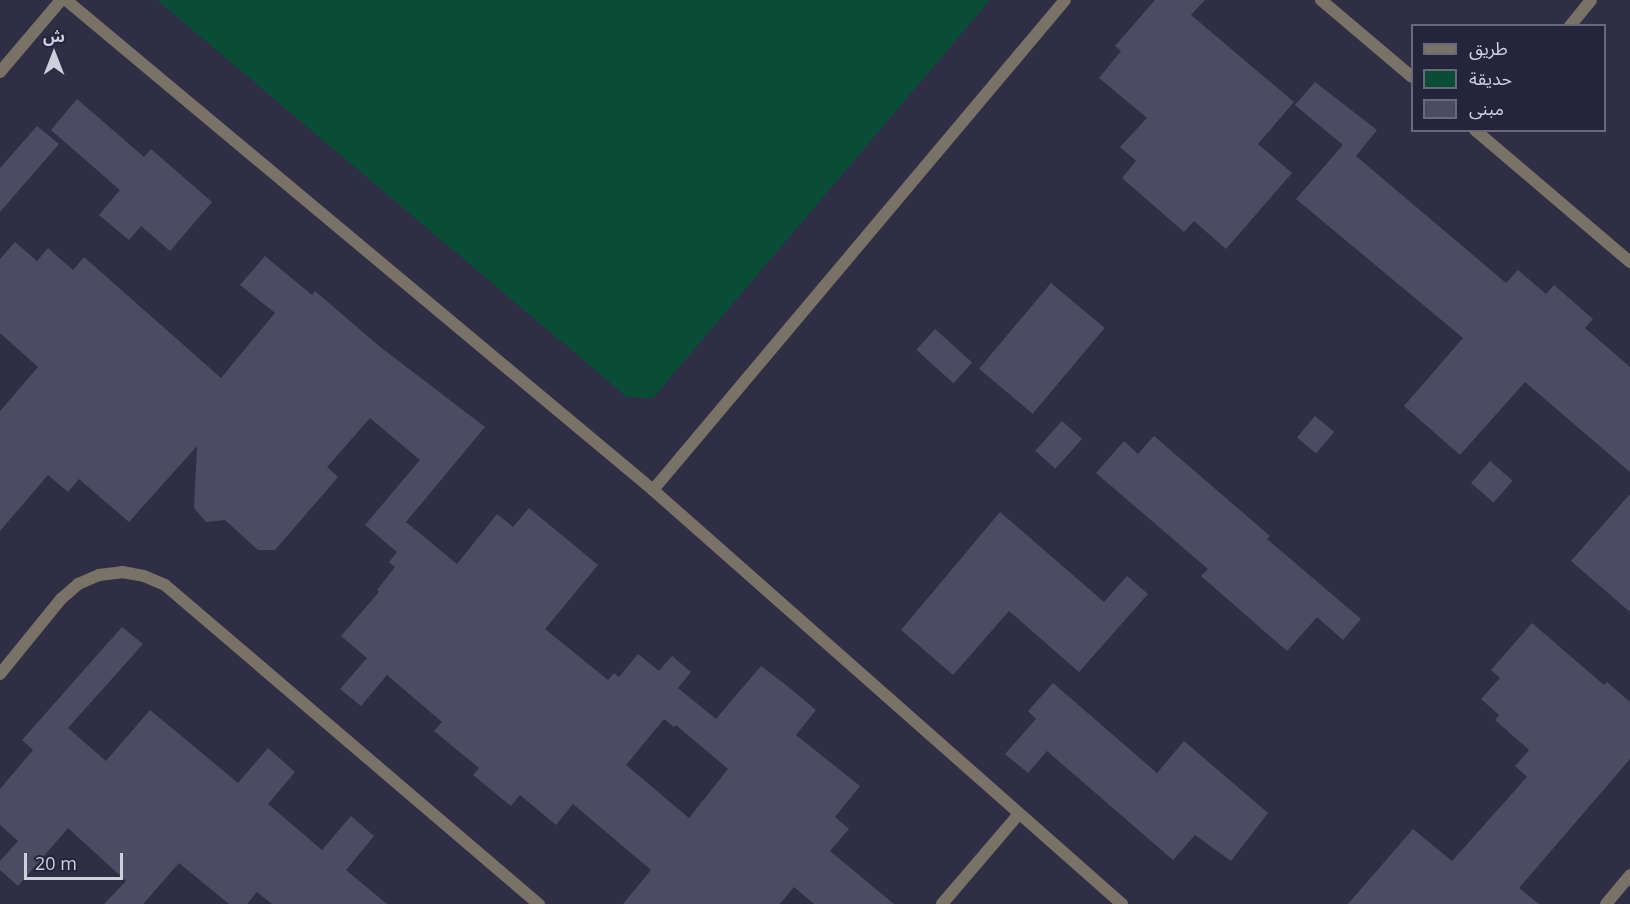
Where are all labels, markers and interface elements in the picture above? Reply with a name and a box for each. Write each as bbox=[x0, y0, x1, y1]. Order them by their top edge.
north arrow bbox=[24, 24, 84, 84]
legend bbox=[1411, 24, 1606, 132]
text: ش bbox=[43, 25, 65, 47]
text: طريق bbox=[1469, 36, 1508, 60]
text: حديقة bbox=[1469, 66, 1512, 90]
text: مبنى bbox=[1469, 96, 1504, 120]
scale bar bbox=[27, 841, 126, 879]
text: 20 m bbox=[35, 851, 77, 875]

